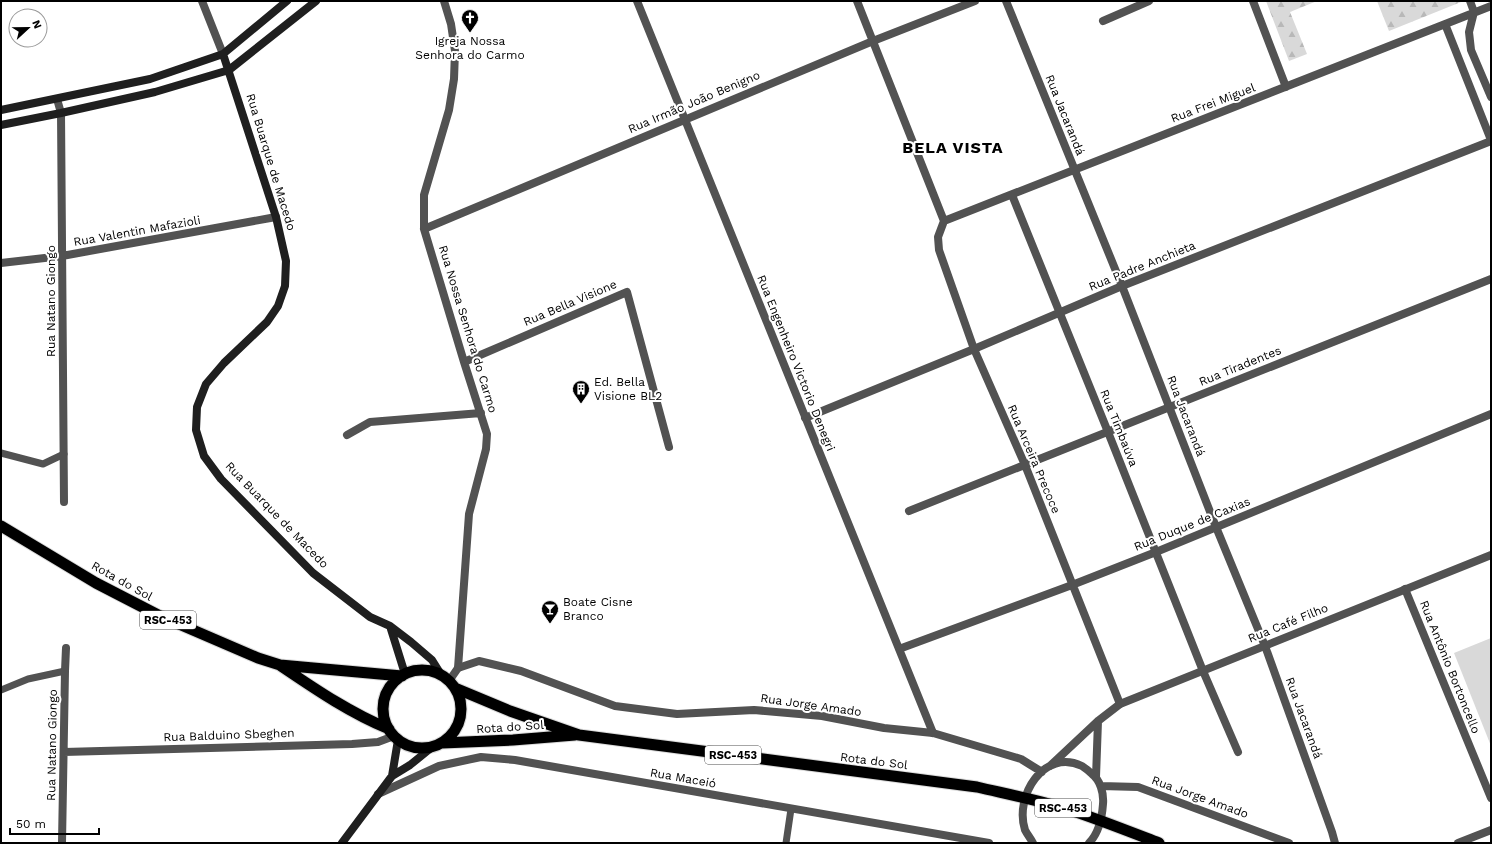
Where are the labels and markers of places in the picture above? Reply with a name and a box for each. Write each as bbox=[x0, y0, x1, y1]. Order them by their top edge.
church icon: Igreja Nossa Senhora do Carmo bbox=[460, 8, 480, 33]
place label: Igreja Nossa Senhora do Carmo bbox=[415, 34, 525, 62]
place label: Ed. Bella Visione BL2 bbox=[594, 375, 662, 403]
building icon: Ed. Bella Visione BL2 bbox=[571, 379, 591, 404]
place label: Boate Cisne Branco bbox=[563, 595, 633, 623]
bar icon: Boate Cisne Branco bbox=[540, 599, 560, 624]

